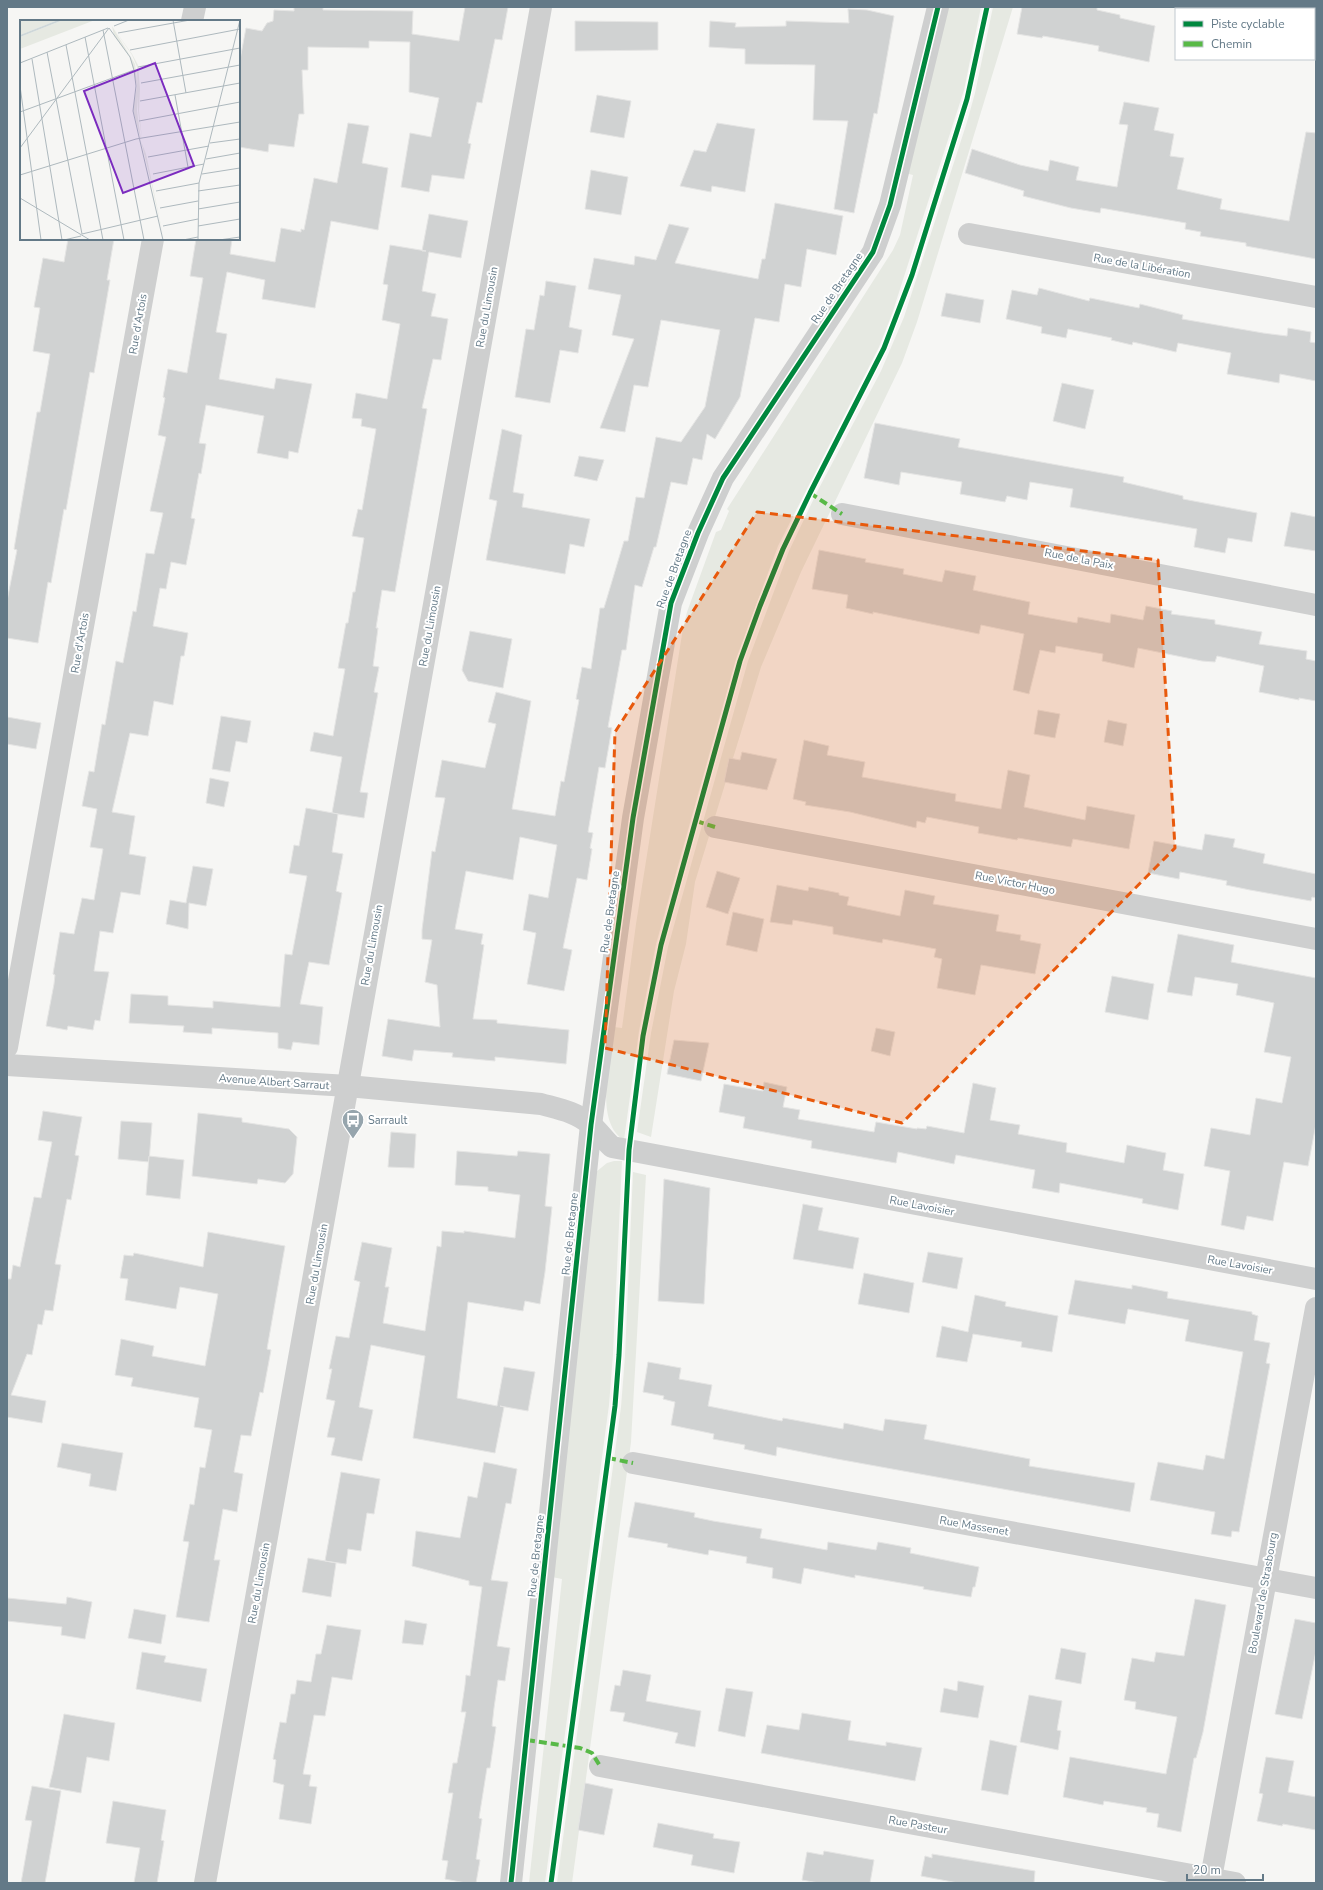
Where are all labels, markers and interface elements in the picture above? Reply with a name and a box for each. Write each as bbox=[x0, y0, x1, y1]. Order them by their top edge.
legend bbox=[1175, 8, 1315, 60]
text: Piste cyclable bbox=[1211, 16, 1285, 32]
inset map bbox=[20, 20, 240, 240]
text: Chemin bbox=[1211, 36, 1252, 52]
street label: Rue de Bretagne bbox=[808, 249, 866, 326]
street label: Rue de la Libération bbox=[1092, 250, 1192, 282]
street label: Rue du Limousin bbox=[472, 265, 502, 349]
street label: Rue d'Artois bbox=[125, 293, 151, 355]
street label: Rue de Bretagne bbox=[653, 527, 695, 610]
street label: Rue de la Paix bbox=[1043, 545, 1115, 573]
street label: Rue du Limousin bbox=[415, 584, 445, 668]
street label: Rue d'Artois bbox=[67, 612, 93, 674]
street label: Rue Victor Hugo bbox=[974, 868, 1056, 898]
street label: Rue de Bretagne bbox=[597, 870, 623, 954]
street label: Rue du Limousin bbox=[357, 903, 387, 987]
street label: Avenue Albert Sarraut bbox=[218, 1071, 330, 1093]
bus stop icon: Sarrault bbox=[340, 1107, 366, 1140]
place label: Sarrault bbox=[368, 1113, 408, 1128]
street label: Rue de Bretagne bbox=[558, 1192, 582, 1276]
street label: Rue Lavoisier bbox=[888, 1192, 956, 1220]
street label: Rue du Limousin bbox=[302, 1222, 332, 1306]
street label: Rue Lavoisier bbox=[1206, 1252, 1274, 1278]
street label: Rue Massenet bbox=[938, 1513, 1010, 1539]
street label: Rue de Bretagne bbox=[524, 1514, 548, 1598]
street label: Boulevard de Strasbourg bbox=[1245, 1531, 1281, 1655]
street label: Rue du Limousin bbox=[244, 1541, 274, 1625]
street label: Rue Pasteur bbox=[887, 1812, 949, 1838]
scale bar bbox=[1187, 1856, 1263, 1882]
text: 20 m bbox=[1193, 1862, 1221, 1878]

